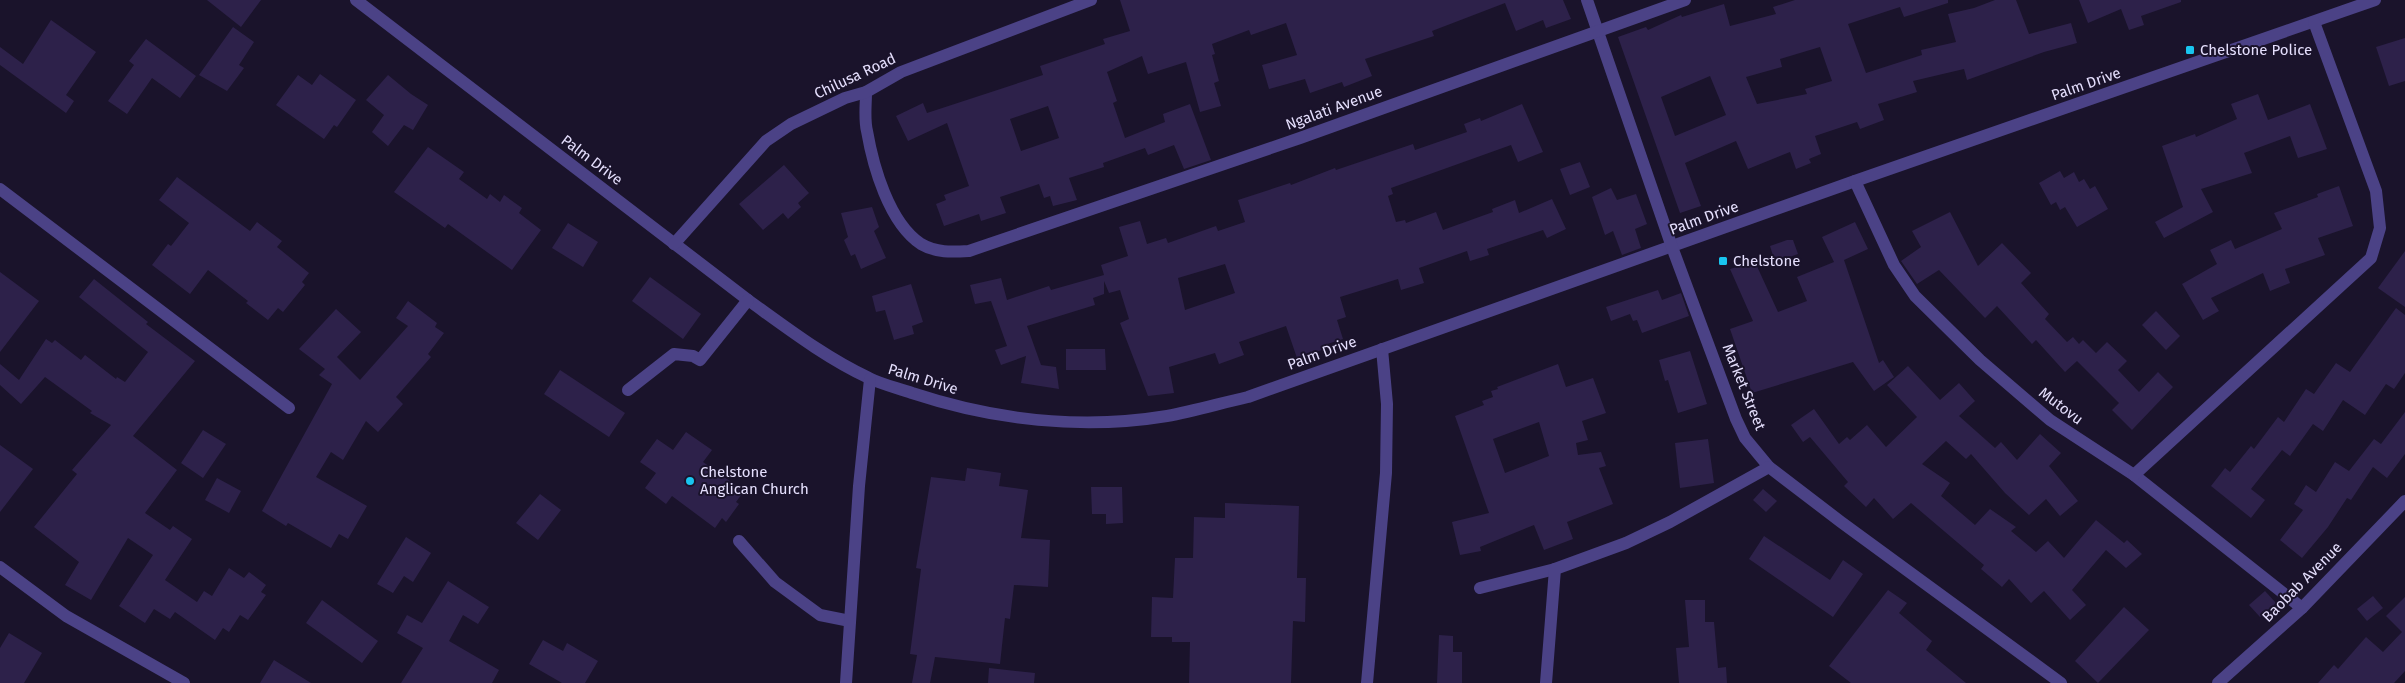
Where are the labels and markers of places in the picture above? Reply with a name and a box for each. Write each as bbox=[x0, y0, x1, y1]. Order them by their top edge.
place label: Chelstone Police bbox=[2200, 41, 2312, 59]
marker: Chelstone Police bbox=[2184, 44, 2196, 56]
place label: Chelstone bbox=[1733, 252, 1801, 270]
marker: Chelstone bbox=[1717, 255, 1729, 267]
place label: Chelstone Anglican Church bbox=[700, 463, 809, 498]
marker: Chelstone Anglican Church bbox=[684, 475, 696, 487]

